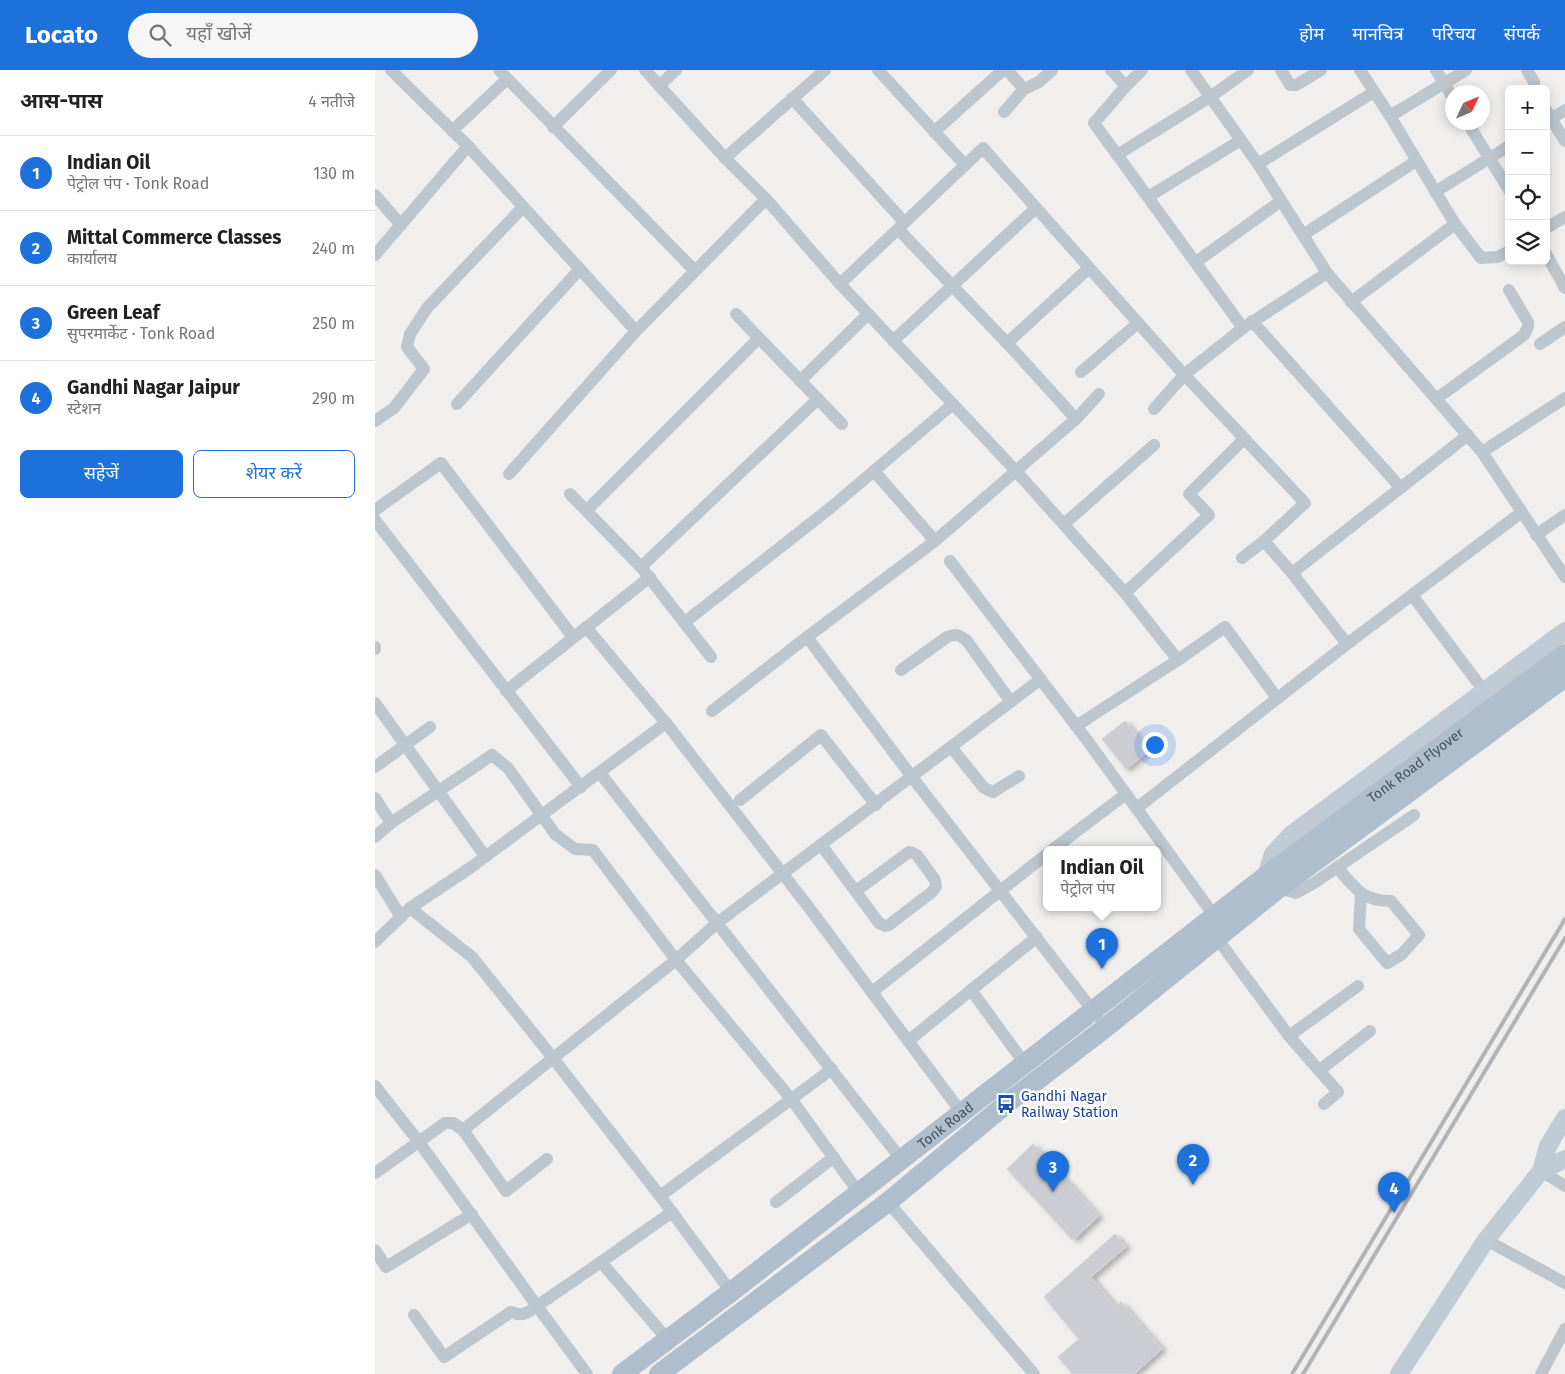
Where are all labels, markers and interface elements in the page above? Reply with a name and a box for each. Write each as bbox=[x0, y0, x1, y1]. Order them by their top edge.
search box bbox=[128, 13, 478, 58]
text: Locato bbox=[25, 21, 98, 49]
icon: search bbox=[146, 21, 174, 49]
text: यहाँ खोजें bbox=[186, 22, 252, 45]
text: होम bbox=[1299, 23, 1324, 45]
text: मानचित्र bbox=[1352, 23, 1404, 45]
text: परिचय bbox=[1432, 23, 1476, 45]
text: संपर्क bbox=[1504, 23, 1540, 45]
north arrow bbox=[1445, 85, 1490, 130]
map controls bbox=[1505, 85, 1550, 265]
button: + bbox=[1505, 85, 1550, 130]
text: आस-पास bbox=[20, 88, 103, 114]
text: 4 नतीजे bbox=[308, 92, 355, 111]
button: − bbox=[1505, 130, 1550, 175]
text: Indian Oil bbox=[67, 151, 150, 174]
text: 1 bbox=[32, 164, 40, 183]
text: 130 m bbox=[313, 164, 355, 183]
text: पेट्रोल पंप · Tonk Road bbox=[67, 174, 209, 193]
button: locate bbox=[1505, 175, 1550, 220]
button: layers bbox=[1505, 220, 1550, 265]
text: Mittal Commerce Classes bbox=[67, 226, 282, 249]
text: 2 bbox=[32, 239, 40, 258]
text: 240 m bbox=[312, 239, 355, 258]
text: कार्यालय bbox=[67, 249, 117, 268]
text: Green Leaf bbox=[67, 301, 160, 324]
text: 3 bbox=[32, 314, 40, 333]
text: 250 m bbox=[312, 314, 355, 333]
text: सुपरमार्केट · Tonk Road bbox=[67, 324, 215, 343]
text: Gandhi Nagar Jaipur bbox=[67, 376, 240, 399]
text: 4 bbox=[31, 389, 41, 408]
text: 290 m bbox=[312, 389, 355, 408]
text: स्टेशन bbox=[67, 399, 101, 418]
button: सहेजें bbox=[20, 450, 183, 498]
button: शेयर करें bbox=[193, 450, 355, 498]
street label: Tonk Road Flyover bbox=[1364, 724, 1467, 806]
your location bbox=[1142, 732, 1168, 758]
popup bbox=[1043, 846, 1161, 911]
text: Indian Oil bbox=[1060, 856, 1144, 879]
text: पेट्रोल पंप bbox=[1060, 879, 1115, 898]
pin: 1 bbox=[1086, 928, 1118, 969]
place label: Gandhi Nagar Railway Station bbox=[1021, 1088, 1118, 1121]
bus stop icon: Gandhi Nagar Railway Station bbox=[995, 1093, 1017, 1115]
street label: Tonk Road bbox=[914, 1098, 977, 1152]
pin: 2 bbox=[1177, 1144, 1209, 1185]
pin: 3 bbox=[1037, 1151, 1069, 1192]
pin: 4 bbox=[1378, 1172, 1410, 1213]

